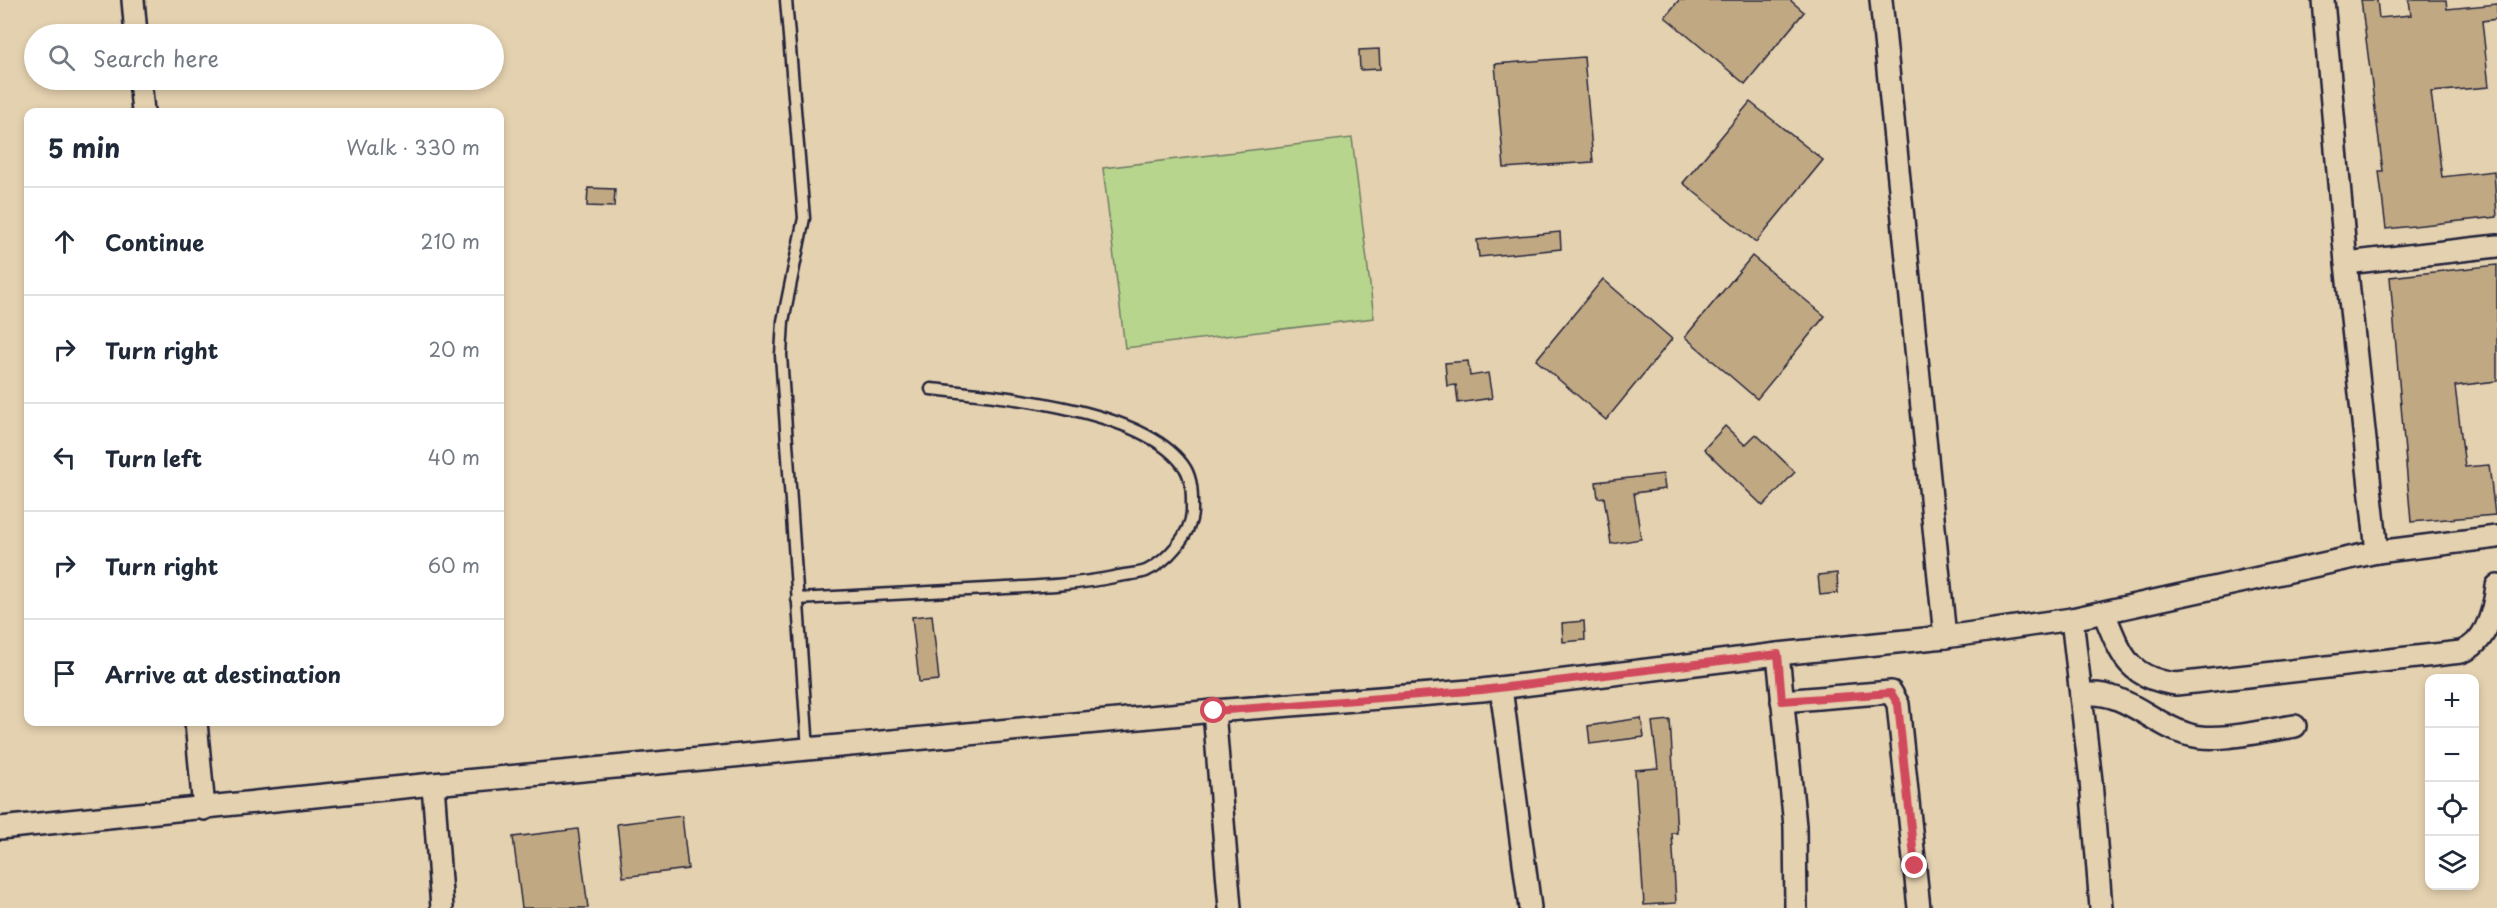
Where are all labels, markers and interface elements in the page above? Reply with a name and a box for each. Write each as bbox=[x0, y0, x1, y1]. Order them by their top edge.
search box bbox=[24, 24, 504, 90]
icon: search bbox=[45, 41, 78, 74]
text: Search here bbox=[93, 41, 219, 74]
text: 5 min bbox=[48, 128, 120, 167]
text: Walk · 330 m bbox=[346, 132, 480, 162]
icon: ahead bbox=[48, 225, 81, 258]
text: Continue bbox=[105, 225, 204, 258]
text: 210 m bbox=[421, 226, 480, 256]
icon: right bbox=[48, 333, 81, 366]
text: Turn right bbox=[105, 333, 218, 366]
text: 20 m bbox=[428, 334, 480, 364]
icon: left bbox=[48, 441, 81, 474]
text: Turn left bbox=[105, 441, 202, 474]
text: 40 m bbox=[428, 442, 480, 472]
icon: right bbox=[48, 549, 81, 582]
text: Turn right bbox=[105, 549, 218, 582]
text: 60 m bbox=[428, 550, 480, 580]
icon: arrive bbox=[48, 657, 81, 690]
text: Arrive at destination bbox=[105, 657, 341, 690]
map controls bbox=[2425, 674, 2479, 890]
button: + bbox=[2425, 674, 2479, 728]
route start bbox=[1200, 697, 1226, 723]
button: − bbox=[2425, 728, 2479, 782]
button: locate bbox=[2425, 782, 2479, 836]
button: layers bbox=[2425, 836, 2479, 890]
route end bbox=[1901, 852, 1927, 878]

